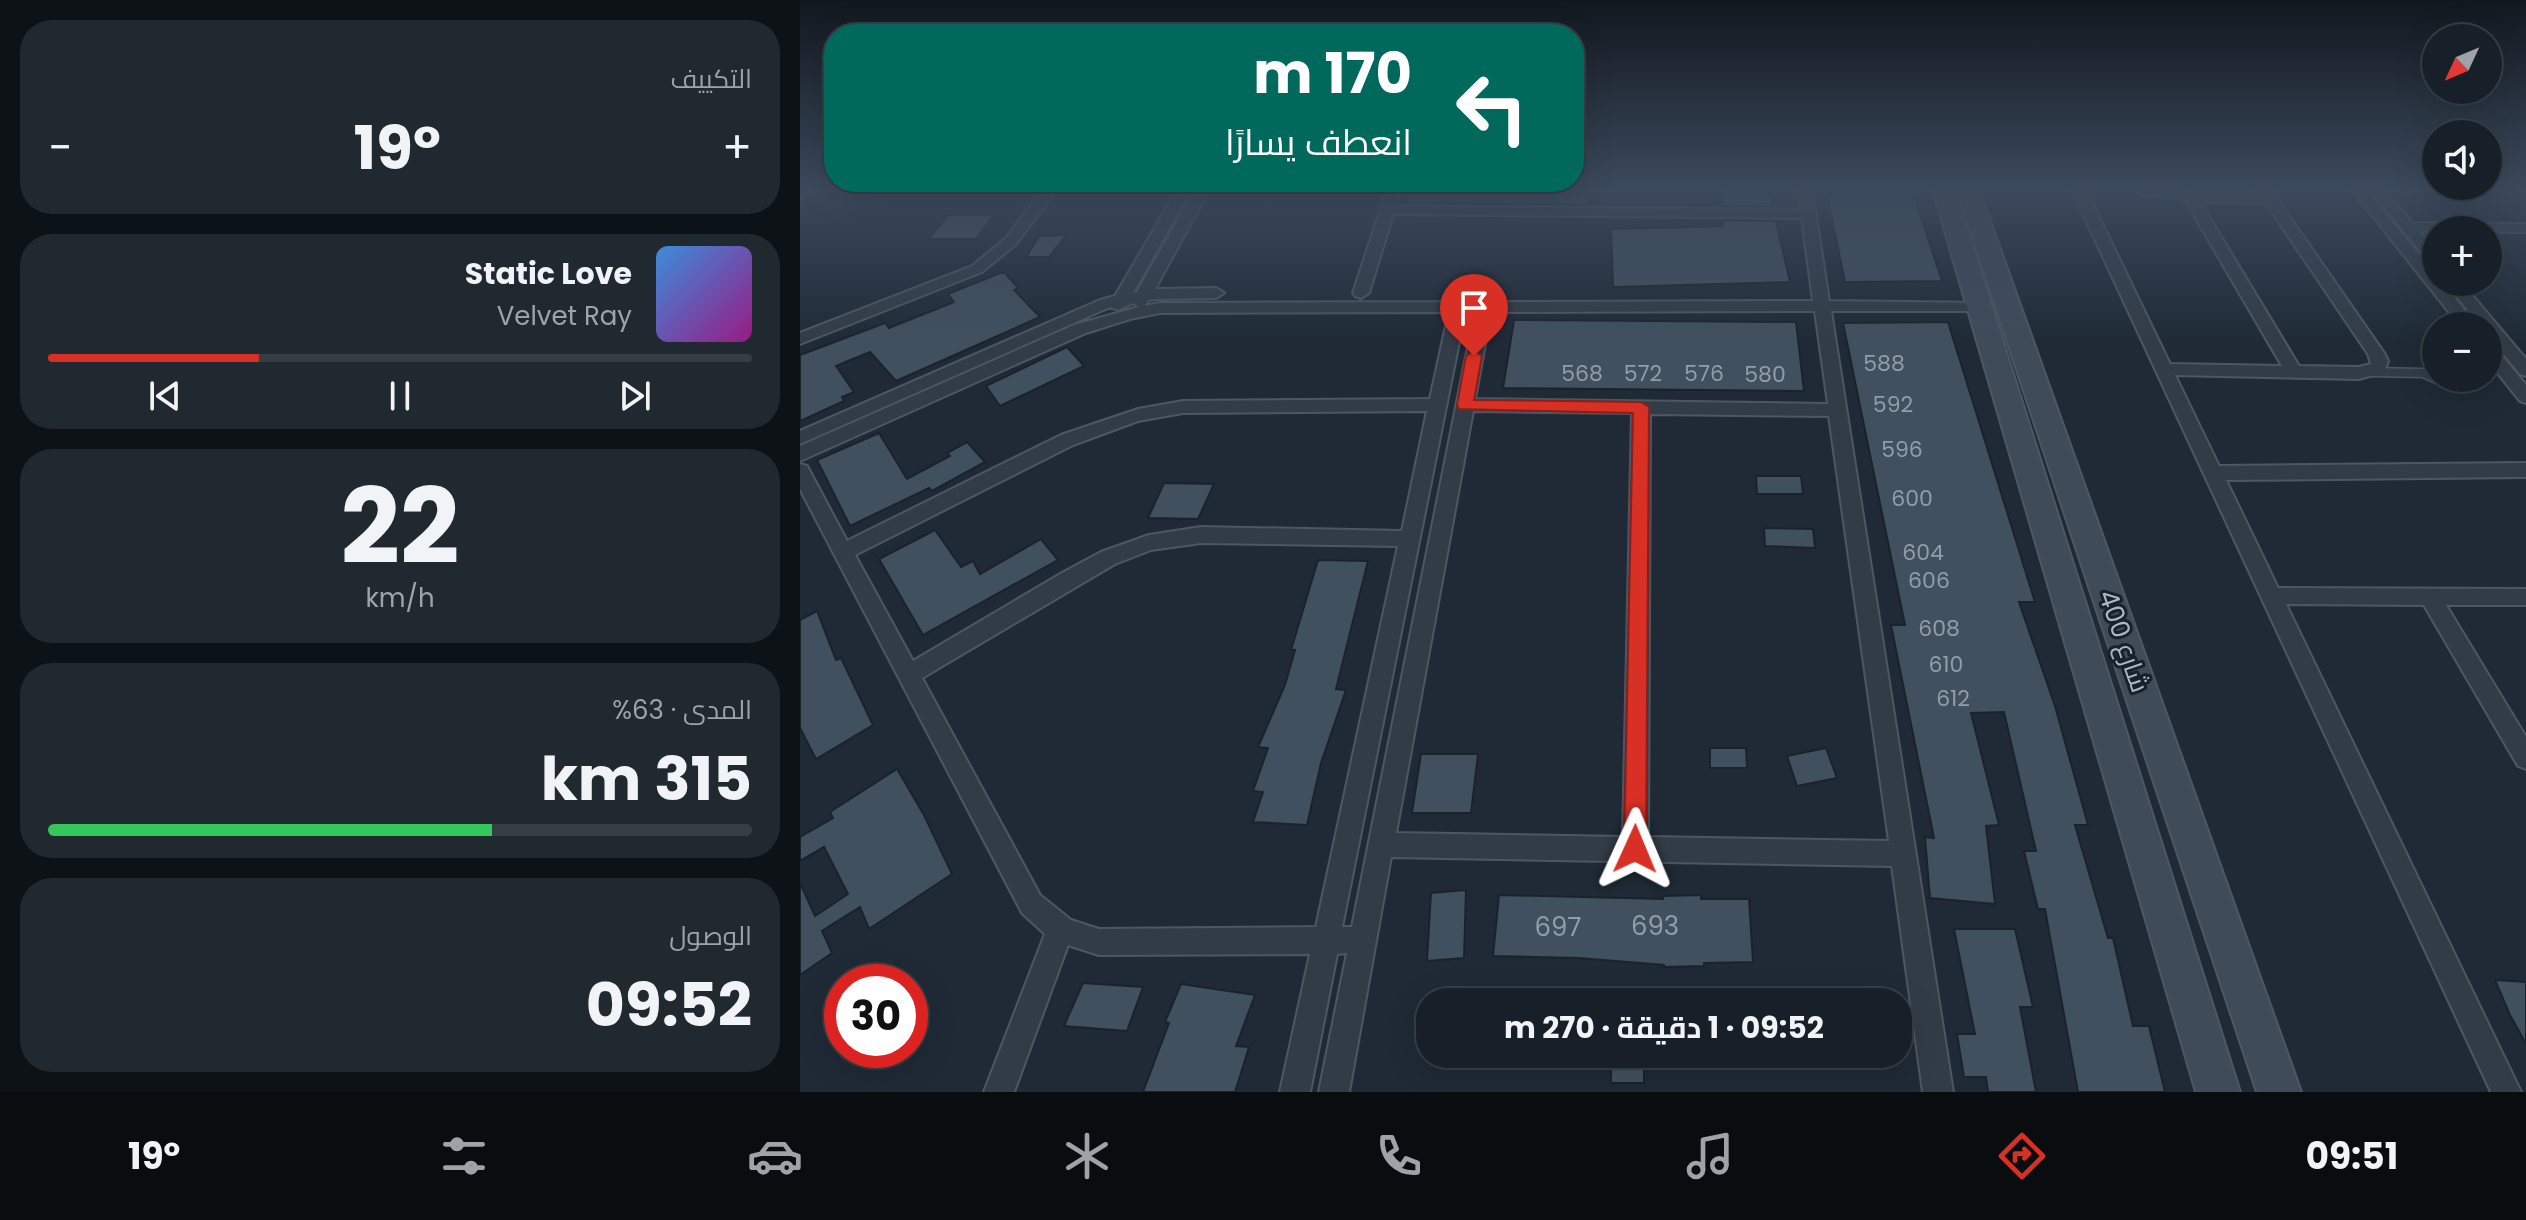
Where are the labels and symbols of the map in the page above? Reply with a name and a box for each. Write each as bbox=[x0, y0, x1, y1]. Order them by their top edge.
north arrow bbox=[2422, 24, 2502, 104]
pin bbox=[1440, 274, 1508, 356]
house number: 588 bbox=[1863, 348, 1905, 379]
house number: 568 bbox=[1561, 358, 1603, 389]
house number: 572 bbox=[1624, 358, 1662, 389]
house number: 576 bbox=[1684, 358, 1724, 389]
house number: 580 bbox=[1744, 359, 1786, 390]
house number: 592 bbox=[1873, 389, 1913, 420]
house number: 596 bbox=[1881, 434, 1923, 465]
house number: 600 bbox=[1891, 483, 1933, 514]
house number: 604 bbox=[1902, 537, 1944, 568]
house number: 606 bbox=[1908, 565, 1950, 596]
street label: شارع 400 bbox=[2090, 585, 2158, 697]
house number: 608 bbox=[1918, 613, 1960, 644]
house number: 610 bbox=[1929, 649, 1963, 680]
house number: 612 bbox=[1936, 683, 1970, 714]
position arrow bbox=[1593, 807, 1677, 891]
house number: 693 bbox=[1631, 908, 1679, 944]
house number: 697 bbox=[1534, 909, 1582, 945]
speed limit sign: 30 bbox=[824, 964, 928, 1068]

